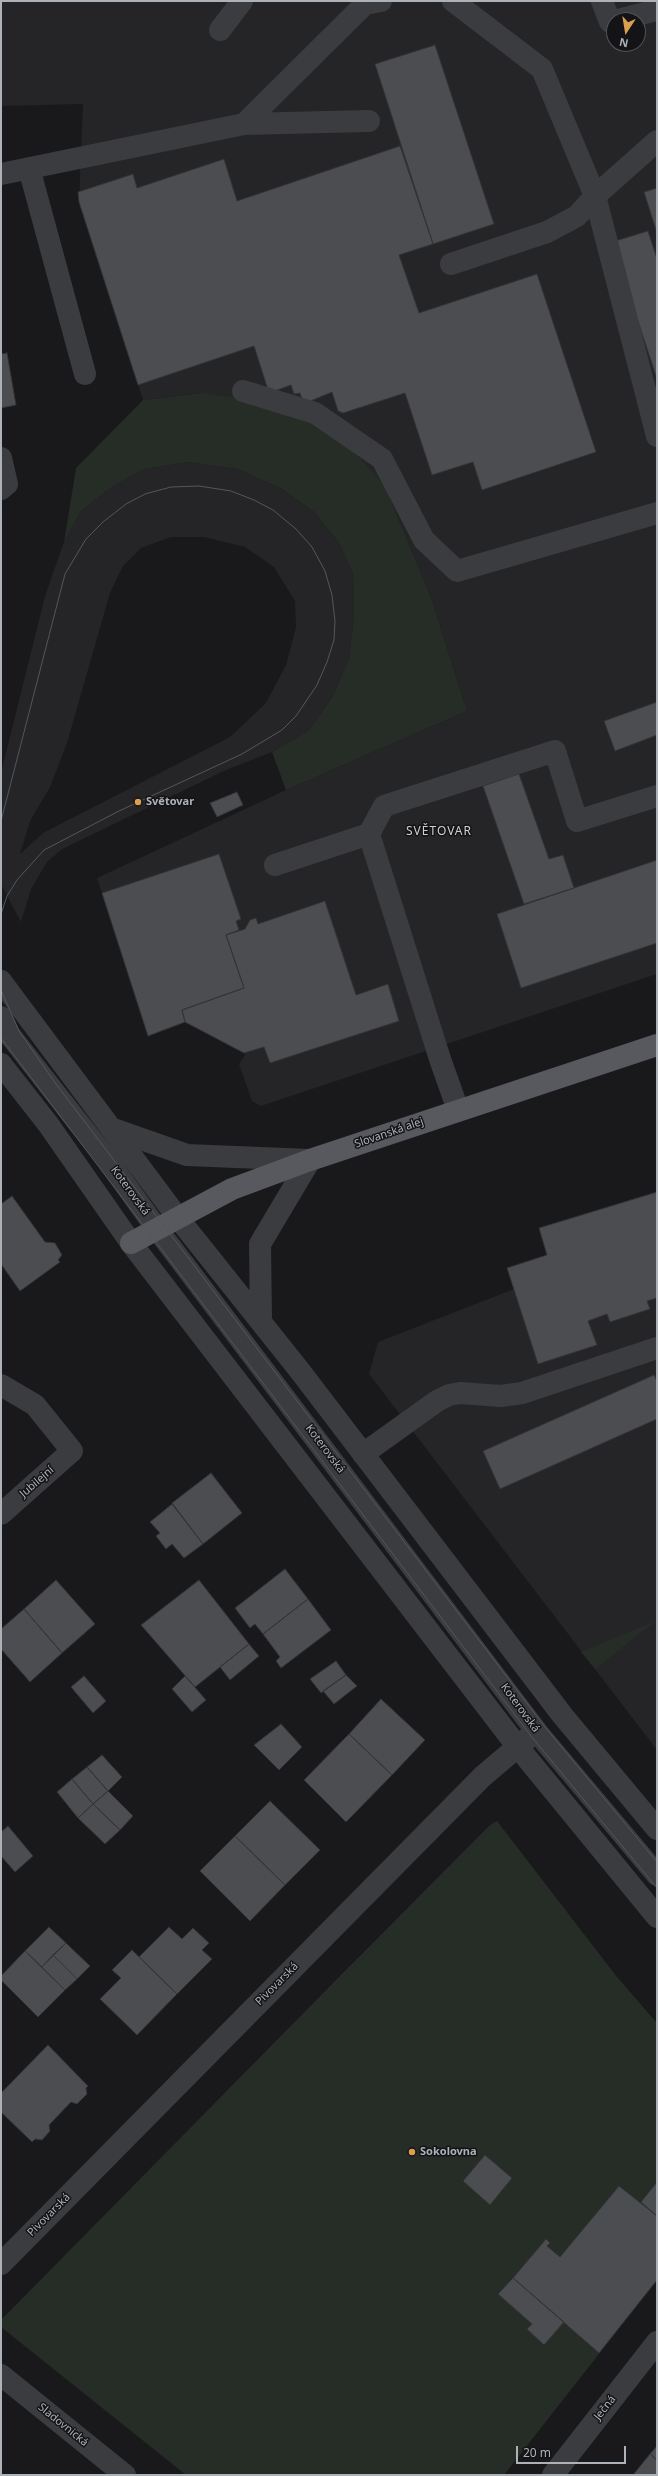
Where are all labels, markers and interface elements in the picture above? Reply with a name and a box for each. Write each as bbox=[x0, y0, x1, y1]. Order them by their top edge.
north arrow bbox=[606, 12, 646, 52]
text: N bbox=[618, 35, 630, 52]
place label: Světovar bbox=[146, 795, 194, 809]
marker: Světovar bbox=[133, 797, 143, 807]
district label: SVĚTOVAR bbox=[406, 825, 472, 839]
street label: Slovanská alej bbox=[353, 1115, 425, 1151]
street label: Koterovská bbox=[108, 1164, 152, 1218]
street label: Koterovská bbox=[302, 1422, 348, 1476]
street label: Jubilejní bbox=[17, 1464, 57, 1500]
street label: Koterovská bbox=[498, 1681, 542, 1735]
street label: Pivovarská bbox=[253, 1960, 301, 2008]
place label: Sokolovna bbox=[420, 2145, 477, 2159]
marker: Sokolovna bbox=[407, 2147, 417, 2157]
street label: Pivovarská bbox=[25, 2191, 73, 2239]
street label: Ječná bbox=[591, 2393, 619, 2423]
street label: Sladovnická bbox=[35, 2401, 91, 2449]
scale bar bbox=[518, 2438, 628, 2464]
text: 20 m bbox=[523, 2444, 551, 2461]

